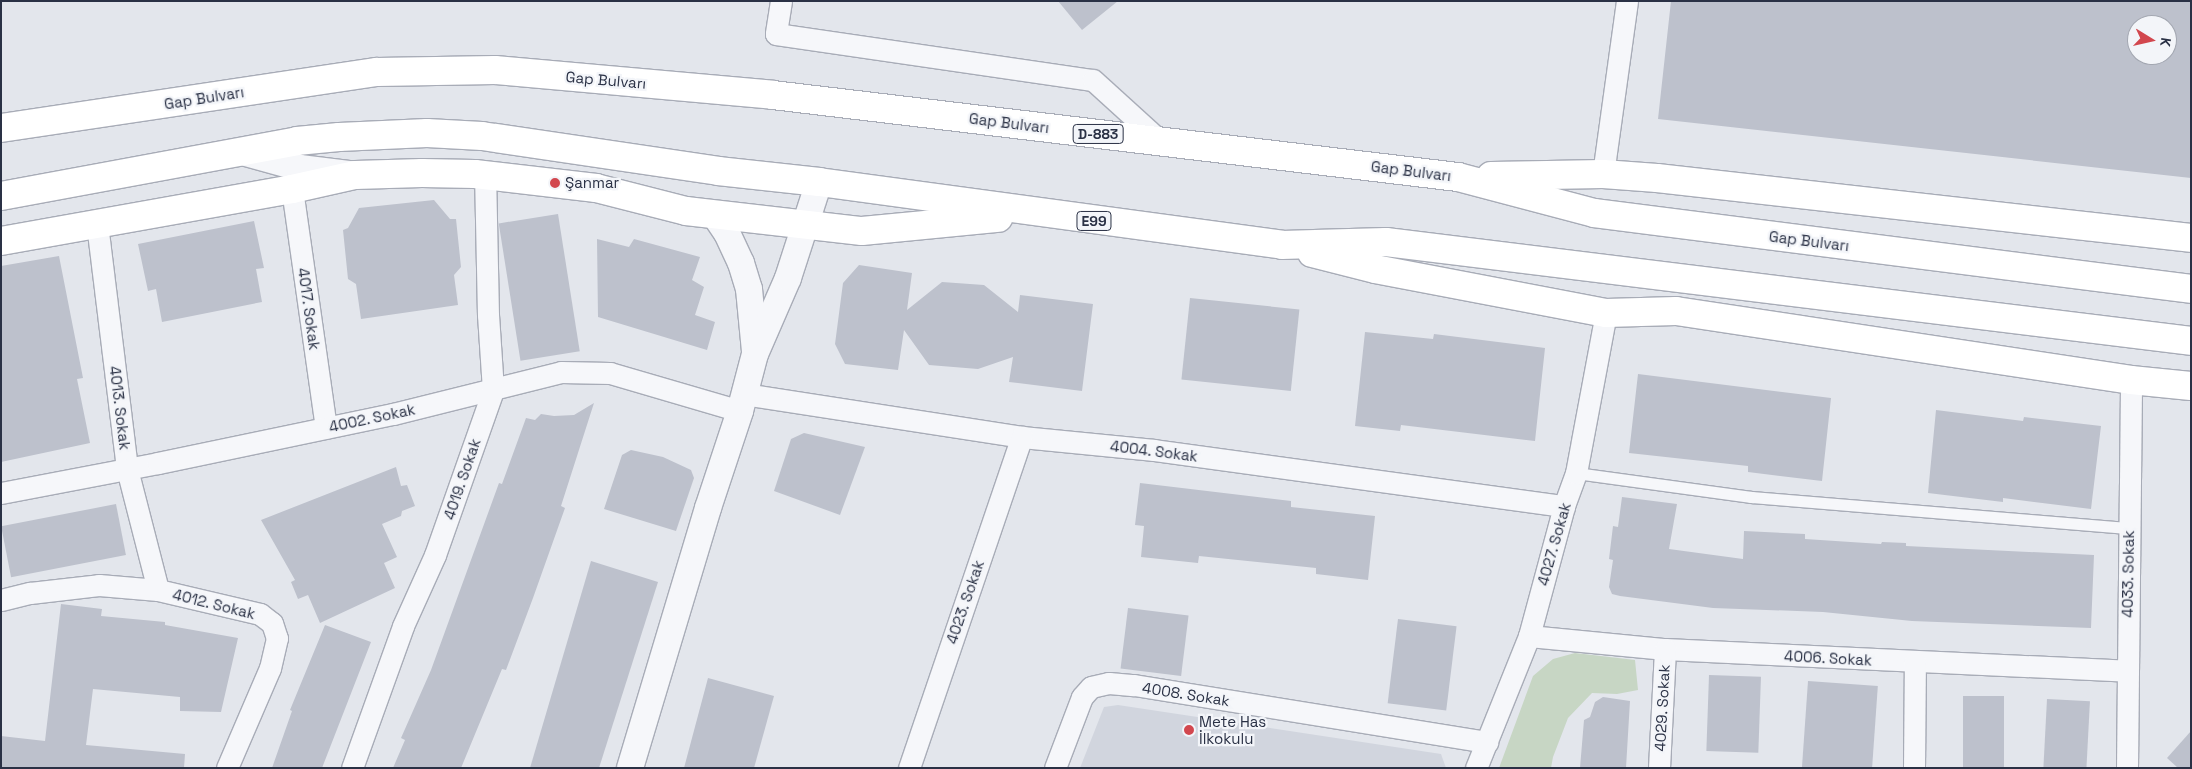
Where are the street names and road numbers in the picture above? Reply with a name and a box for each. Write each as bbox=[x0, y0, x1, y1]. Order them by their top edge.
street label: Gap Bulvarı bbox=[565, 68, 647, 92]
street label: Gap Bulvarı bbox=[163, 83, 245, 113]
street label: Gap Bulvarı bbox=[968, 109, 1050, 137]
road number: D-883 bbox=[1072, 122, 1124, 146]
street label: Gap Bulvarı bbox=[1370, 157, 1452, 185]
road number: E99 bbox=[1075, 210, 1113, 232]
street label: Gap Bulvarı bbox=[1768, 227, 1850, 255]
street label: 4017. Sokak bbox=[294, 266, 324, 352]
street label: 4013. Sokak bbox=[106, 365, 134, 451]
street label: 4002. Sokak bbox=[327, 400, 417, 436]
street label: 4019. Sokak bbox=[440, 436, 484, 522]
street label: 4004. Sokak bbox=[1109, 437, 1199, 465]
street label: 4027. Sokak bbox=[1533, 500, 1575, 588]
street label: 4033. Sokak bbox=[2118, 530, 2138, 618]
street label: 4023. Sokak bbox=[942, 558, 988, 646]
street label: 4012. Sokak bbox=[171, 585, 257, 623]
street label: 4006. Sokak bbox=[1783, 647, 1873, 669]
street label: 4029. Sokak bbox=[1651, 664, 1673, 752]
street label: 4008. Sokak bbox=[1141, 678, 1231, 710]

